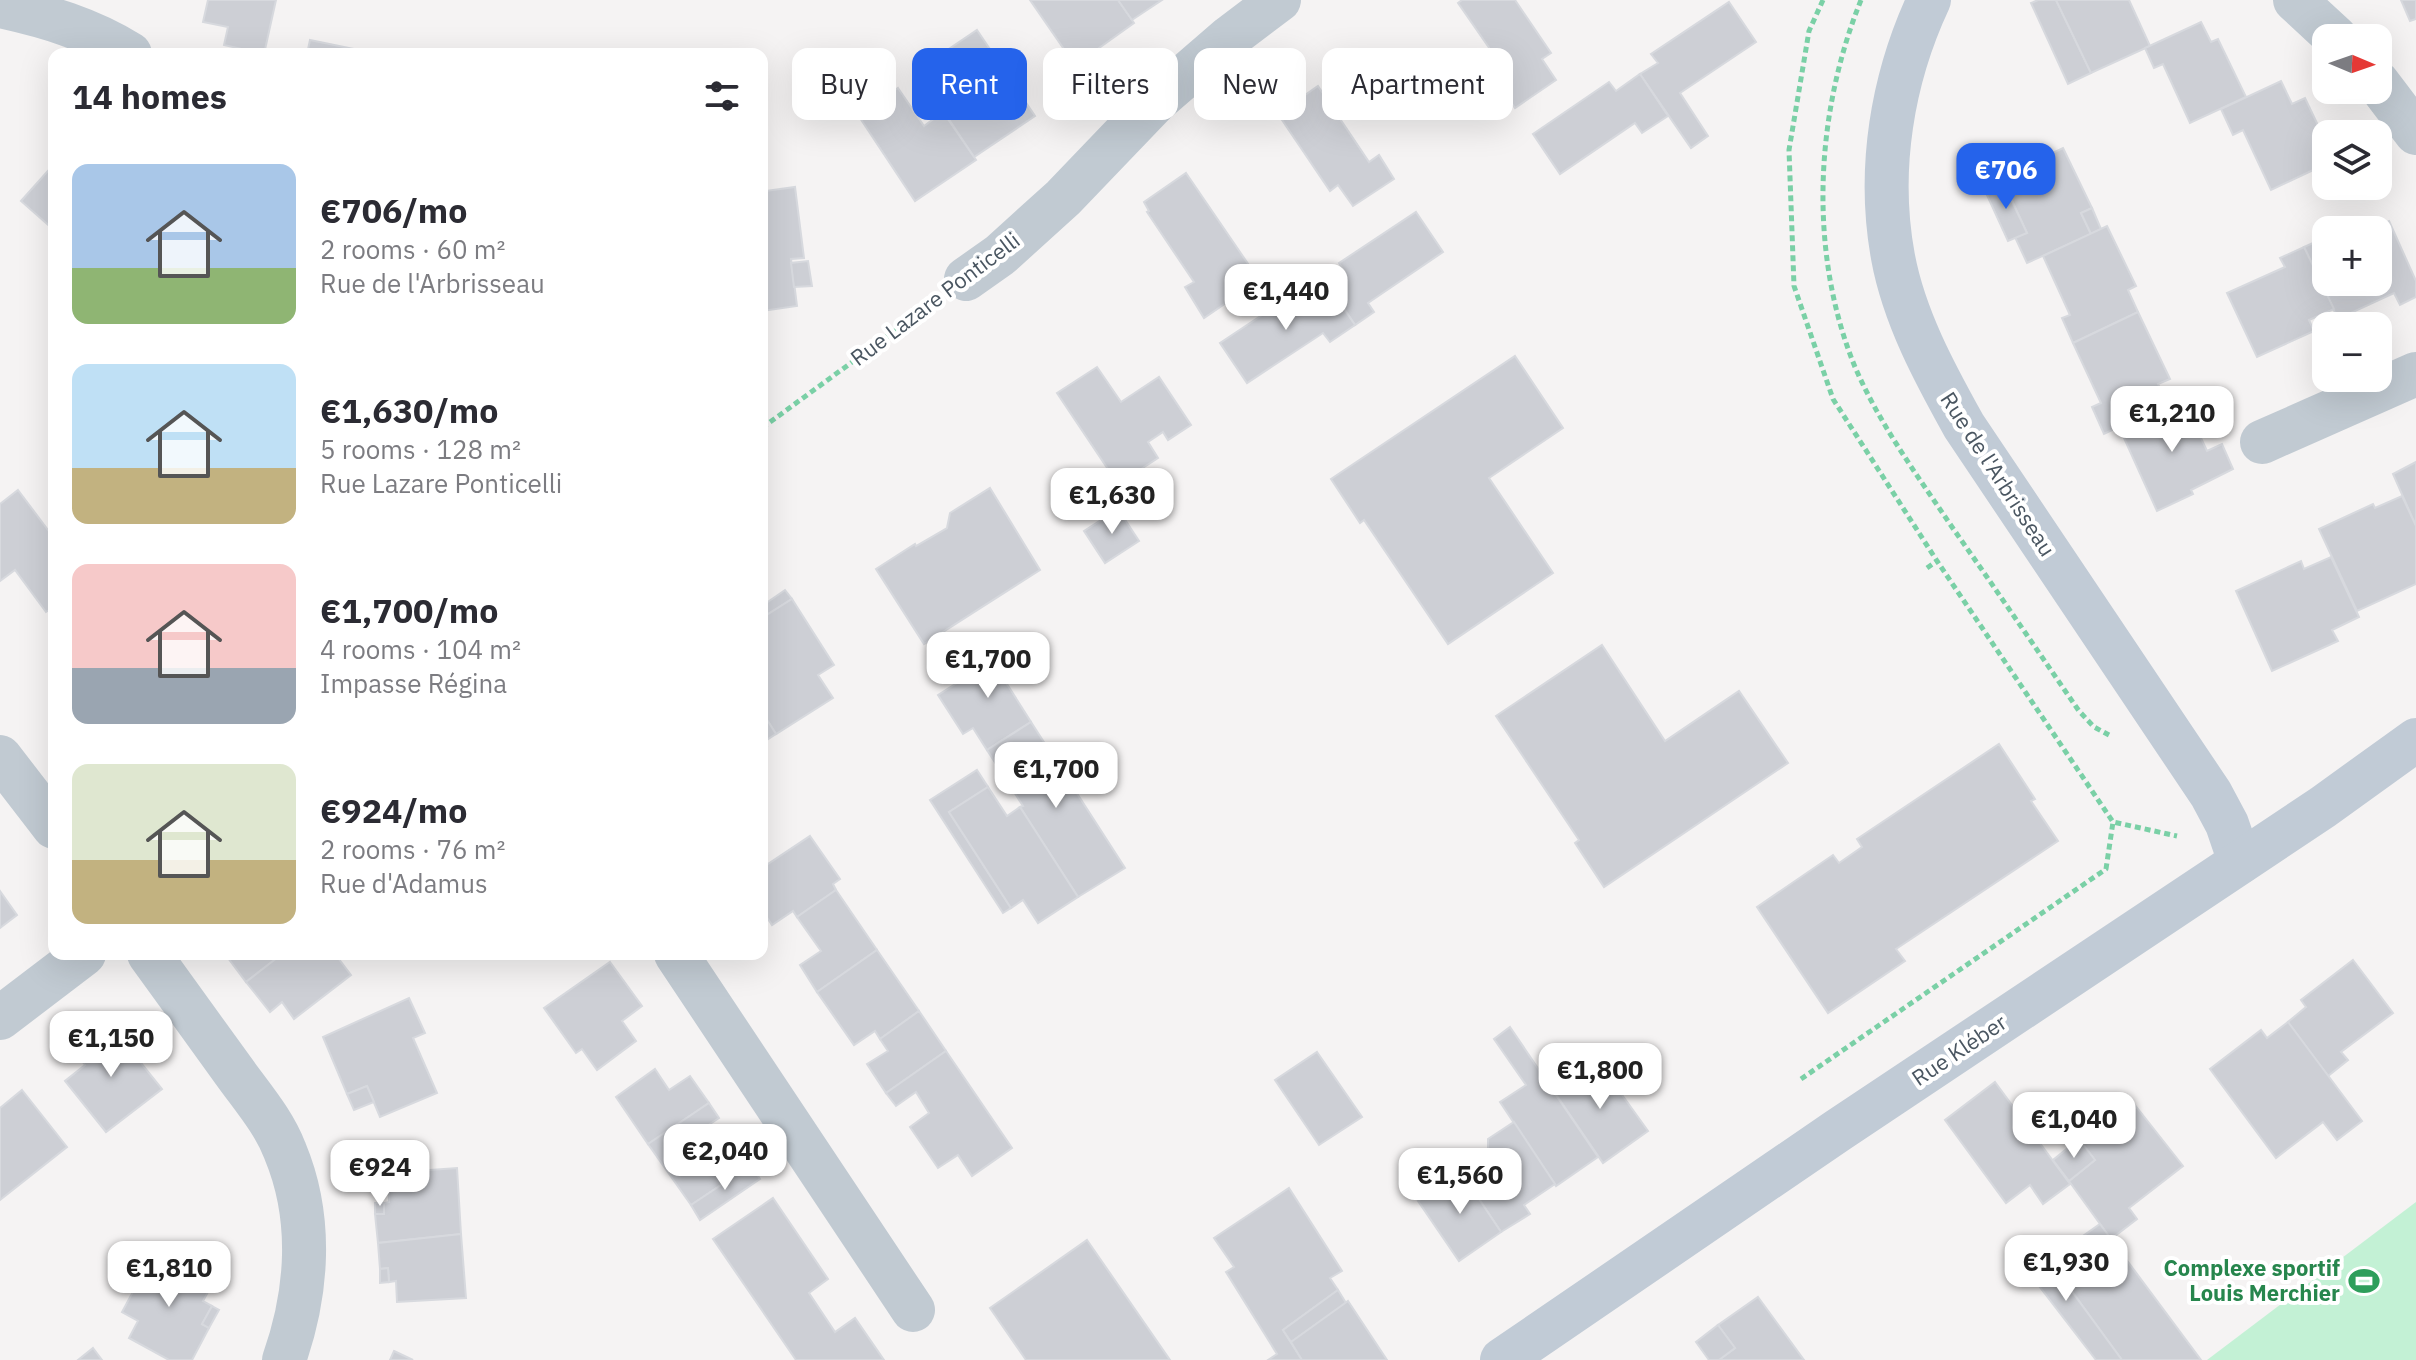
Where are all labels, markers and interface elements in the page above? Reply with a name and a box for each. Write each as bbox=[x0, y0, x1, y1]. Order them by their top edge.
north arrow bbox=[2312, 24, 2392, 104]
map controls bbox=[2312, 24, 2392, 392]
chip: Buy bbox=[792, 48, 896, 120]
chip: Rent bbox=[912, 48, 1027, 120]
chip: Filters bbox=[1043, 48, 1178, 120]
chip: New bbox=[1194, 48, 1306, 120]
chip: Apartment bbox=[1322, 48, 1513, 120]
text: 14 homes bbox=[72, 74, 227, 118]
icon: filters bbox=[700, 74, 744, 118]
button: layers bbox=[2312, 120, 2392, 200]
pin: €706 bbox=[1959, 143, 2053, 211]
text: €706 bbox=[1974, 152, 2038, 186]
text: €706/mo bbox=[320, 188, 467, 232]
icon: home bbox=[136, 196, 232, 292]
button: + bbox=[2312, 216, 2392, 296]
street label: Rue Lazare Ponticelli bbox=[844, 225, 1025, 372]
text: 2 rooms · 60 m² bbox=[320, 232, 505, 266]
pin: €1,440 bbox=[1221, 264, 1351, 332]
text: Rue de l'Arbrisseau bbox=[320, 266, 545, 300]
text: €1,440 bbox=[1243, 273, 1329, 307]
button: − bbox=[2312, 312, 2392, 392]
street label: Rue de l'Arbrisseau bbox=[1934, 386, 2062, 561]
pin: €1,210 bbox=[2107, 386, 2237, 454]
text: €1,630/mo bbox=[320, 388, 498, 432]
text: €1,210 bbox=[2129, 395, 2215, 429]
icon: home bbox=[136, 396, 232, 492]
text: 5 rooms · 128 m² bbox=[320, 432, 521, 466]
text: Rue Lazare Ponticelli bbox=[320, 466, 562, 500]
pin: €1,630 bbox=[1047, 468, 1177, 536]
text: €1,630 bbox=[1069, 477, 1155, 511]
text: €1,700/mo bbox=[320, 588, 498, 632]
icon: home bbox=[136, 596, 232, 692]
text: 4 rooms · 104 m² bbox=[320, 632, 521, 666]
pin: €1,700 bbox=[923, 632, 1053, 700]
text: €1,700 bbox=[945, 641, 1031, 675]
text: Impasse Régina bbox=[320, 666, 507, 700]
pin: €1,700 bbox=[991, 742, 1121, 810]
text: €1,700 bbox=[1013, 751, 1099, 785]
text: €924/mo bbox=[320, 788, 467, 832]
icon: home bbox=[136, 796, 232, 892]
text: 2 rooms · 76 m² bbox=[320, 832, 505, 866]
text: Rue d'Adamus bbox=[320, 866, 488, 900]
street label: Rue Kléber bbox=[1906, 1007, 2012, 1092]
pin: €1,150 bbox=[46, 1011, 176, 1079]
text: €1,150 bbox=[68, 1020, 154, 1054]
pin: €1,800 bbox=[1535, 1043, 1665, 1111]
text: €1,800 bbox=[1557, 1052, 1643, 1086]
pin: €1,040 bbox=[2009, 1092, 2139, 1160]
text: €1,040 bbox=[2031, 1101, 2117, 1135]
pin: €2,040 bbox=[660, 1124, 790, 1192]
text: €2,040 bbox=[682, 1133, 768, 1167]
pin: €924 bbox=[333, 1140, 427, 1208]
pin: €1,560 bbox=[1395, 1148, 1525, 1216]
text: €924 bbox=[348, 1149, 412, 1183]
text: €1,560 bbox=[1417, 1157, 1503, 1191]
pin: €1,930 bbox=[2001, 1235, 2131, 1303]
pin: €1,810 bbox=[104, 1241, 234, 1309]
text: €1,930 bbox=[2023, 1244, 2109, 1278]
text: €1,810 bbox=[126, 1250, 212, 1284]
place label: Complexe sportif Louis Merchier bbox=[2164, 1253, 2340, 1307]
sports icon: Complexe sportif Louis Merchier bbox=[2347, 1264, 2381, 1298]

